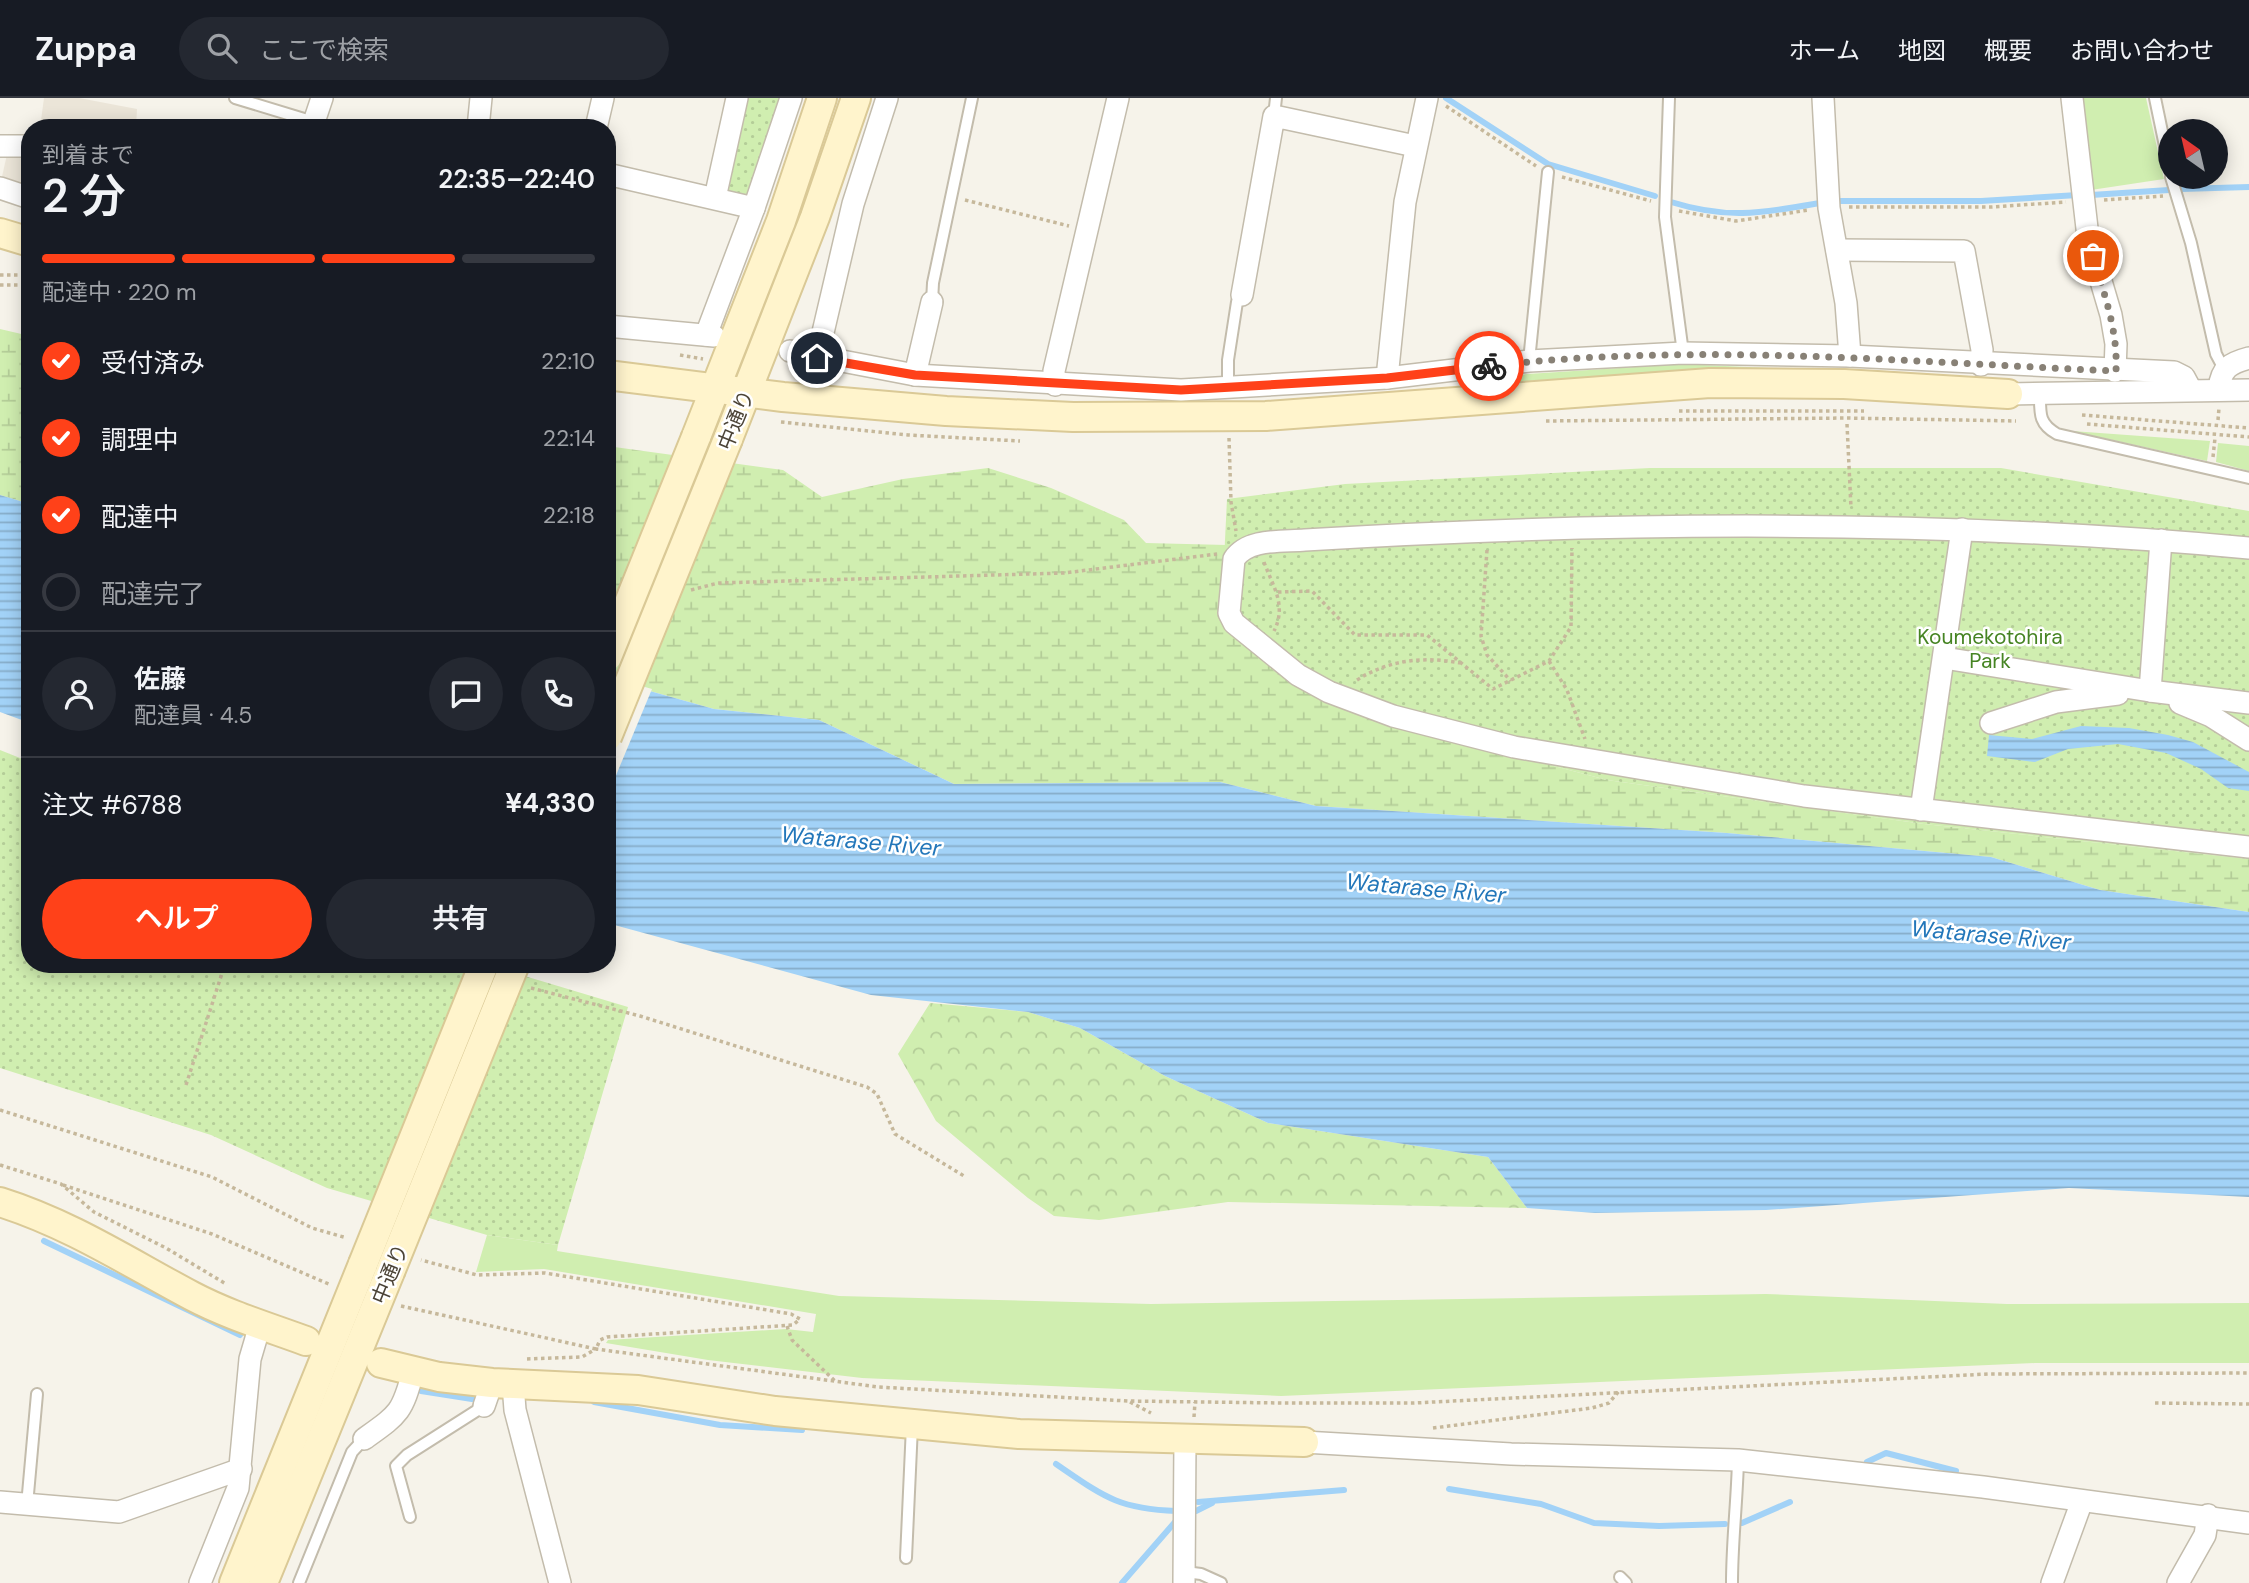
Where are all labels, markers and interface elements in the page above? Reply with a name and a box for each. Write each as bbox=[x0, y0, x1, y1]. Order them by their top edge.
search box bbox=[179, 17, 669, 80]
text: Zuppa bbox=[35, 27, 137, 70]
icon: search bbox=[203, 29, 241, 67]
text: ここで検索 bbox=[259, 33, 389, 67]
text: ホーム bbox=[1789, 35, 1860, 66]
text: 地図 bbox=[1898, 35, 1946, 66]
text: 概要 bbox=[1984, 35, 2032, 66]
text: お問い合わせ bbox=[2070, 35, 2214, 66]
north arrow bbox=[2158, 119, 2228, 189]
map controls bbox=[2158, 119, 2228, 189]
text: 到着まで bbox=[42, 140, 134, 170]
text: 22:35–22:40 bbox=[438, 162, 595, 196]
text: 2 分 bbox=[42, 166, 126, 226]
pin bbox=[2063, 226, 2123, 286]
icon: bag bbox=[2074, 237, 2112, 275]
text: 配達中 · 220 m bbox=[42, 277, 196, 307]
pin bbox=[787, 328, 847, 388]
courier bbox=[1454, 331, 1524, 401]
icon: home bbox=[798, 339, 836, 377]
icon: check bbox=[42, 342, 80, 380]
text: 受付済み bbox=[101, 346, 205, 380]
text: 22:10 bbox=[541, 346, 595, 376]
icon: bike bbox=[1470, 347, 1508, 385]
street label: 中通り bbox=[711, 386, 761, 454]
icon: check bbox=[42, 419, 80, 457]
text: 調理中 bbox=[101, 423, 179, 457]
text: 22:14 bbox=[543, 423, 595, 453]
icon: check bbox=[42, 496, 80, 534]
text: 配達中 bbox=[101, 500, 179, 534]
text: 22:18 bbox=[543, 500, 595, 530]
text: 配達完了 bbox=[101, 577, 205, 611]
park label: Koumekotohira Park bbox=[1917, 623, 2063, 675]
button: person bbox=[42, 657, 116, 731]
button: chat bbox=[429, 657, 503, 731]
button: phone bbox=[521, 657, 595, 731]
text: 佐藤 bbox=[134, 662, 186, 696]
text: 配達員 · 4.5 bbox=[134, 700, 252, 730]
text: ¥4,330 bbox=[505, 786, 595, 820]
text: 注文 #6788 bbox=[42, 788, 183, 822]
water label: Watarase River bbox=[780, 819, 944, 863]
water label: Watarase River bbox=[1345, 866, 1509, 910]
button: ヘルプ bbox=[42, 879, 312, 959]
button: 共有 bbox=[326, 879, 595, 959]
water label: Watarase River bbox=[1910, 913, 2074, 957]
street label: 中通り bbox=[365, 1240, 415, 1308]

